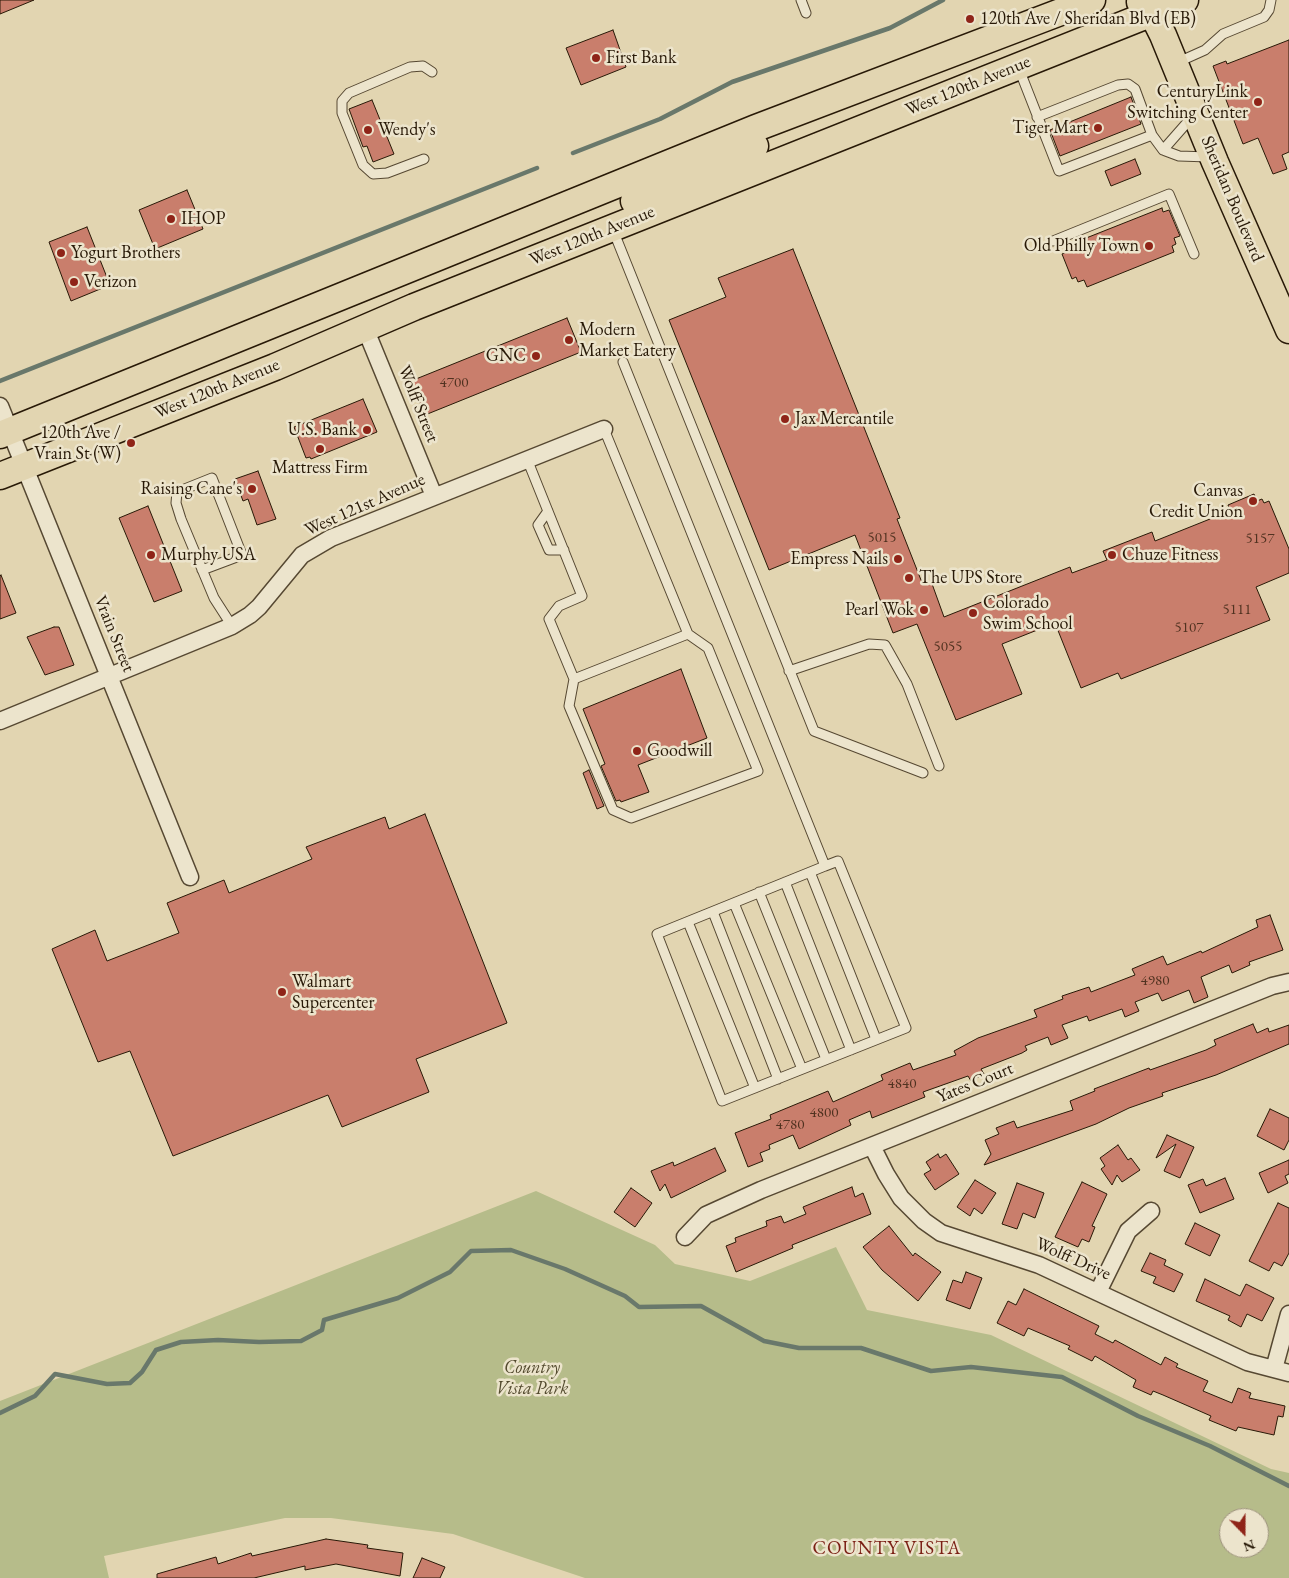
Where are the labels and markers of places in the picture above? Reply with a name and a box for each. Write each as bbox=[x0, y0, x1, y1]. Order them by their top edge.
place label: 120th Ave / Sheridan Blvd (EB) bbox=[980, 8, 1196, 30]
marker: 120th Ave / Sheridan Blvd (EB) bbox=[964, 13, 976, 25]
place label: First Bank bbox=[606, 47, 676, 69]
marker: First Bank bbox=[590, 52, 602, 64]
place label: CenturyLink Switching Center bbox=[1127, 81, 1248, 124]
marker: CenturyLink Switching Center bbox=[1252, 96, 1264, 108]
place label: Tiger Mart bbox=[1012, 117, 1088, 139]
place label: Wendy's bbox=[378, 119, 436, 141]
marker: Tiger Mart bbox=[1092, 122, 1104, 134]
marker: Wendy's bbox=[362, 124, 374, 136]
place label: IHOP bbox=[181, 208, 225, 230]
marker: IHOP bbox=[165, 213, 177, 225]
place label: Old Philly Town bbox=[1024, 235, 1139, 257]
marker: Old Philly Town bbox=[1143, 240, 1155, 252]
place label: Yogurt Brothers bbox=[71, 242, 180, 264]
marker: Yogurt Brothers bbox=[55, 247, 67, 259]
place label: Verizon bbox=[84, 271, 137, 293]
marker: Verizon bbox=[68, 276, 80, 288]
place label: Modern Market Eatery bbox=[579, 319, 676, 362]
marker: Modern Market Eatery bbox=[563, 334, 575, 346]
place label: GNC bbox=[486, 345, 526, 367]
marker: GNC bbox=[530, 350, 542, 362]
place label: Jax Mercantile bbox=[795, 408, 894, 430]
marker: Jax Mercantile bbox=[779, 413, 791, 425]
place label: U.S. Bank bbox=[288, 419, 357, 441]
place label: 120th Ave / Vrain St (W) bbox=[34, 422, 121, 464]
marker: U.S. Bank bbox=[361, 424, 373, 436]
marker: 120th Ave / Vrain St (W) bbox=[125, 437, 137, 449]
marker: Mattress Firm bbox=[314, 443, 326, 455]
place label: Mattress Firm bbox=[272, 457, 368, 479]
place label: Raising Cane's bbox=[141, 478, 242, 500]
place label: Canvas Credit Union bbox=[1149, 480, 1243, 522]
marker: Raising Cane's bbox=[246, 483, 258, 495]
marker: Canvas Credit Union bbox=[1247, 495, 1259, 507]
place label: Murphy USA bbox=[161, 544, 256, 566]
place label: Chuze Fitness bbox=[1122, 544, 1218, 566]
place label: Empress Nails bbox=[790, 548, 888, 570]
marker: Murphy USA bbox=[145, 549, 157, 561]
marker: Chuze Fitness bbox=[1106, 549, 1118, 561]
marker: Empress Nails bbox=[892, 553, 904, 565]
place label: The UPS Store bbox=[919, 567, 1022, 589]
marker: The UPS Store bbox=[903, 572, 915, 584]
place label: Colorado Swim School bbox=[983, 592, 1073, 634]
place label: Pearl Wok bbox=[845, 599, 914, 621]
marker: Pearl Wok bbox=[918, 604, 930, 616]
marker: Colorado Swim School bbox=[967, 607, 979, 619]
place label: Goodwill bbox=[647, 740, 712, 762]
marker: Goodwill bbox=[631, 745, 643, 757]
place label: Walmart Supercenter bbox=[292, 971, 374, 1014]
marker: Walmart Supercenter bbox=[276, 986, 288, 998]

